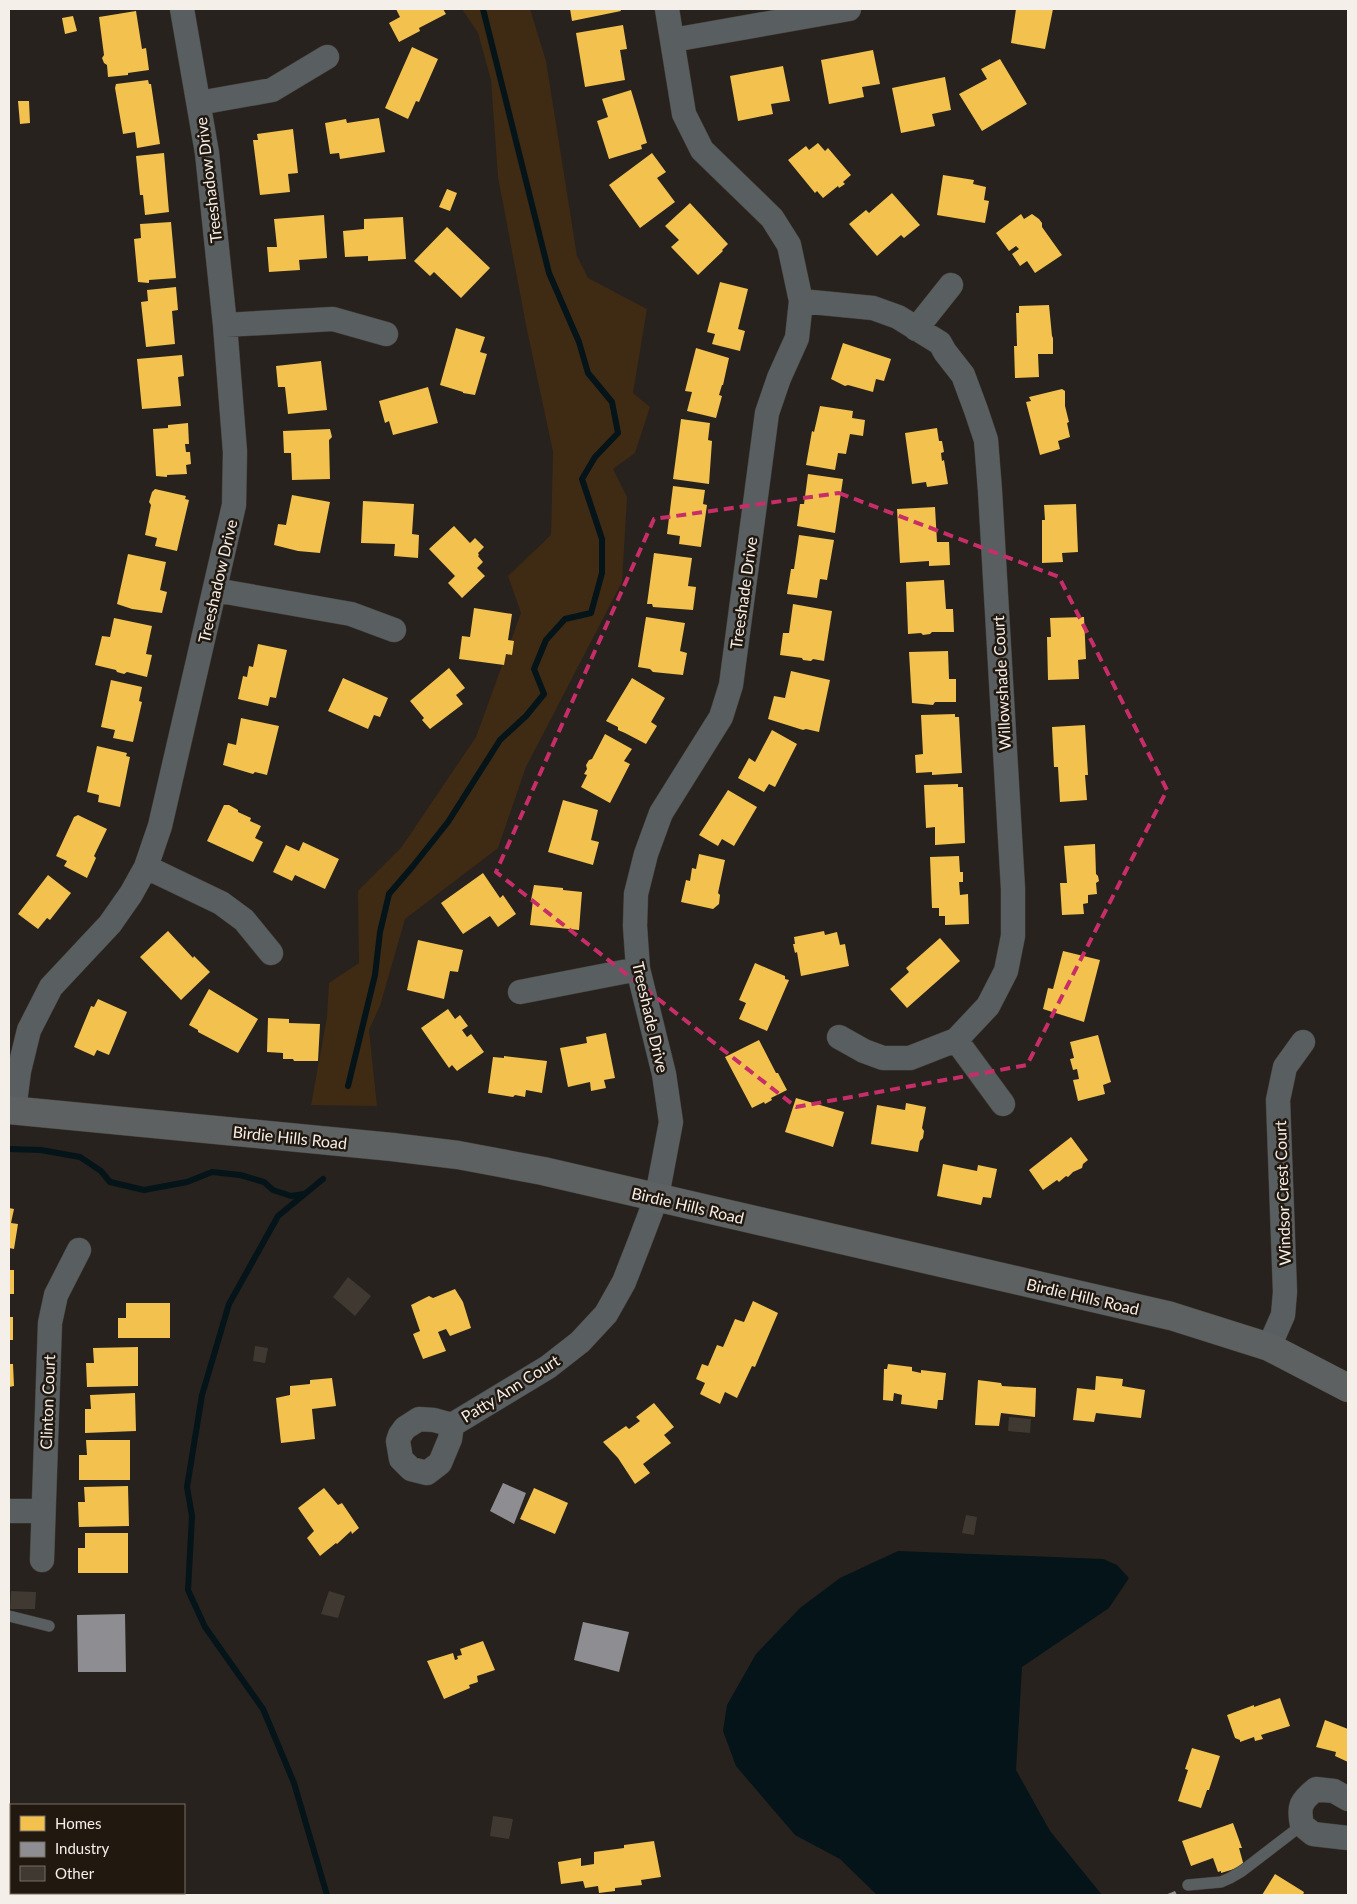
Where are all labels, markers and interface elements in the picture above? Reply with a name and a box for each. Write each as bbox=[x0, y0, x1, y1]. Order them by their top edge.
street label: Treeshadow Drive bbox=[191, 116, 225, 244]
street label: Treeshadow Drive bbox=[194, 517, 240, 645]
street label: Treeshade Drive bbox=[726, 535, 760, 651]
street label: Willowshade Court bbox=[988, 615, 1014, 751]
street label: Treeshade Drive bbox=[629, 960, 673, 1074]
street label: Windsor Crest Court bbox=[1270, 1120, 1294, 1266]
street label: Birdie Hills Road bbox=[232, 1122, 348, 1152]
street label: Birdie Hills Road bbox=[630, 1183, 746, 1227]
street label: Birdie Hills Road bbox=[1025, 1274, 1141, 1318]
street label: Patty Ann Court bbox=[457, 1350, 563, 1426]
street label: Clinton Court bbox=[36, 1354, 58, 1450]
legend bbox=[10, 1804, 185, 1894]
text: Homes bbox=[55, 1814, 101, 1832]
text: Industry bbox=[55, 1839, 110, 1857]
text: Other bbox=[55, 1864, 95, 1882]

